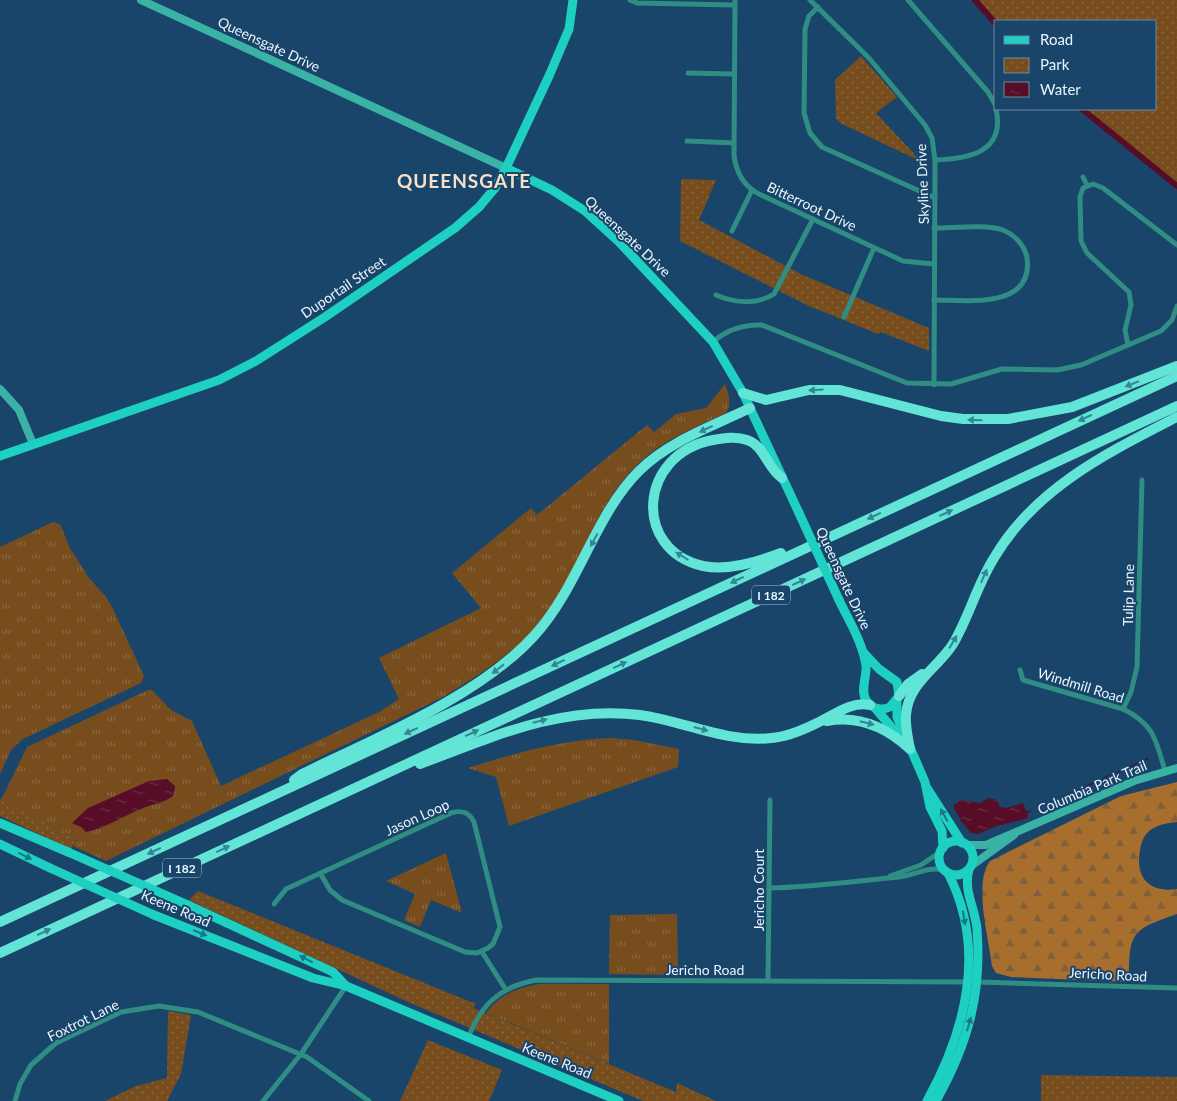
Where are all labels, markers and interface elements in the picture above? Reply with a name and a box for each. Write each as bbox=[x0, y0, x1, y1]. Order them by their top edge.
street label: Queensgate Drive bbox=[215, 13, 323, 75]
legend bbox=[994, 20, 1157, 110]
text: Road bbox=[1040, 30, 1073, 48]
text: Park bbox=[1040, 55, 1070, 73]
text: Water bbox=[1040, 80, 1081, 98]
street label: Skyline Drive bbox=[912, 143, 932, 225]
district label: QUEENSGATE bbox=[397, 169, 531, 192]
street label: Bitterroot Drive bbox=[765, 178, 859, 234]
street label: Queensgate Drive bbox=[582, 192, 674, 280]
street label: Duportail Street bbox=[297, 252, 389, 322]
one-way arrow bbox=[1125, 381, 1139, 389]
one-way arrow bbox=[808, 386, 824, 394]
one-way arrow bbox=[966, 415, 982, 423]
one-way arrow bbox=[1078, 415, 1092, 423]
one-way arrow bbox=[699, 425, 714, 433]
one-way arrow bbox=[939, 509, 953, 517]
one-way arrow bbox=[867, 512, 881, 520]
street label: Queensgate Drive bbox=[813, 524, 875, 632]
one-way arrow bbox=[590, 533, 599, 547]
one-way arrow bbox=[675, 552, 689, 561]
street label: Tulip Lane bbox=[1119, 564, 1137, 626]
one-way arrow bbox=[981, 569, 989, 583]
one-way arrow bbox=[730, 576, 744, 584]
one-way arrow bbox=[792, 577, 806, 585]
road number: I 182 bbox=[752, 586, 790, 604]
one-way arrow bbox=[949, 636, 958, 649]
one-way arrow bbox=[551, 659, 565, 667]
one-way arrow bbox=[613, 661, 627, 669]
one-way arrow bbox=[492, 663, 505, 674]
street label: Windmill Road bbox=[1036, 664, 1126, 706]
one-way arrow bbox=[533, 717, 548, 725]
one-way arrow bbox=[859, 719, 874, 727]
one-way arrow bbox=[693, 725, 708, 733]
one-way arrow bbox=[404, 728, 418, 736]
one-way arrow bbox=[465, 729, 480, 738]
street label: Columbia Park Trail bbox=[1035, 756, 1149, 818]
street label: Jason Loop bbox=[382, 795, 452, 839]
one-way arrow bbox=[940, 808, 948, 823]
one-way arrow bbox=[216, 845, 230, 853]
one-way arrow bbox=[147, 847, 161, 855]
street label: Jericho Court bbox=[750, 849, 767, 931]
one-way arrow bbox=[18, 852, 32, 860]
road number: I 182 bbox=[163, 858, 201, 878]
street label: Keene Road bbox=[139, 886, 213, 930]
one-way arrow bbox=[961, 911, 969, 927]
one-way arrow bbox=[37, 928, 51, 936]
one-way arrow bbox=[192, 930, 207, 937]
one-way arrow bbox=[299, 955, 313, 963]
street label: Jericho Road bbox=[666, 961, 744, 978]
street label: Jericho Road bbox=[1068, 963, 1148, 985]
street label: Foxtrot Lane bbox=[44, 995, 122, 1045]
one-way arrow bbox=[966, 1017, 974, 1032]
street label: Keene Road bbox=[520, 1038, 594, 1082]

